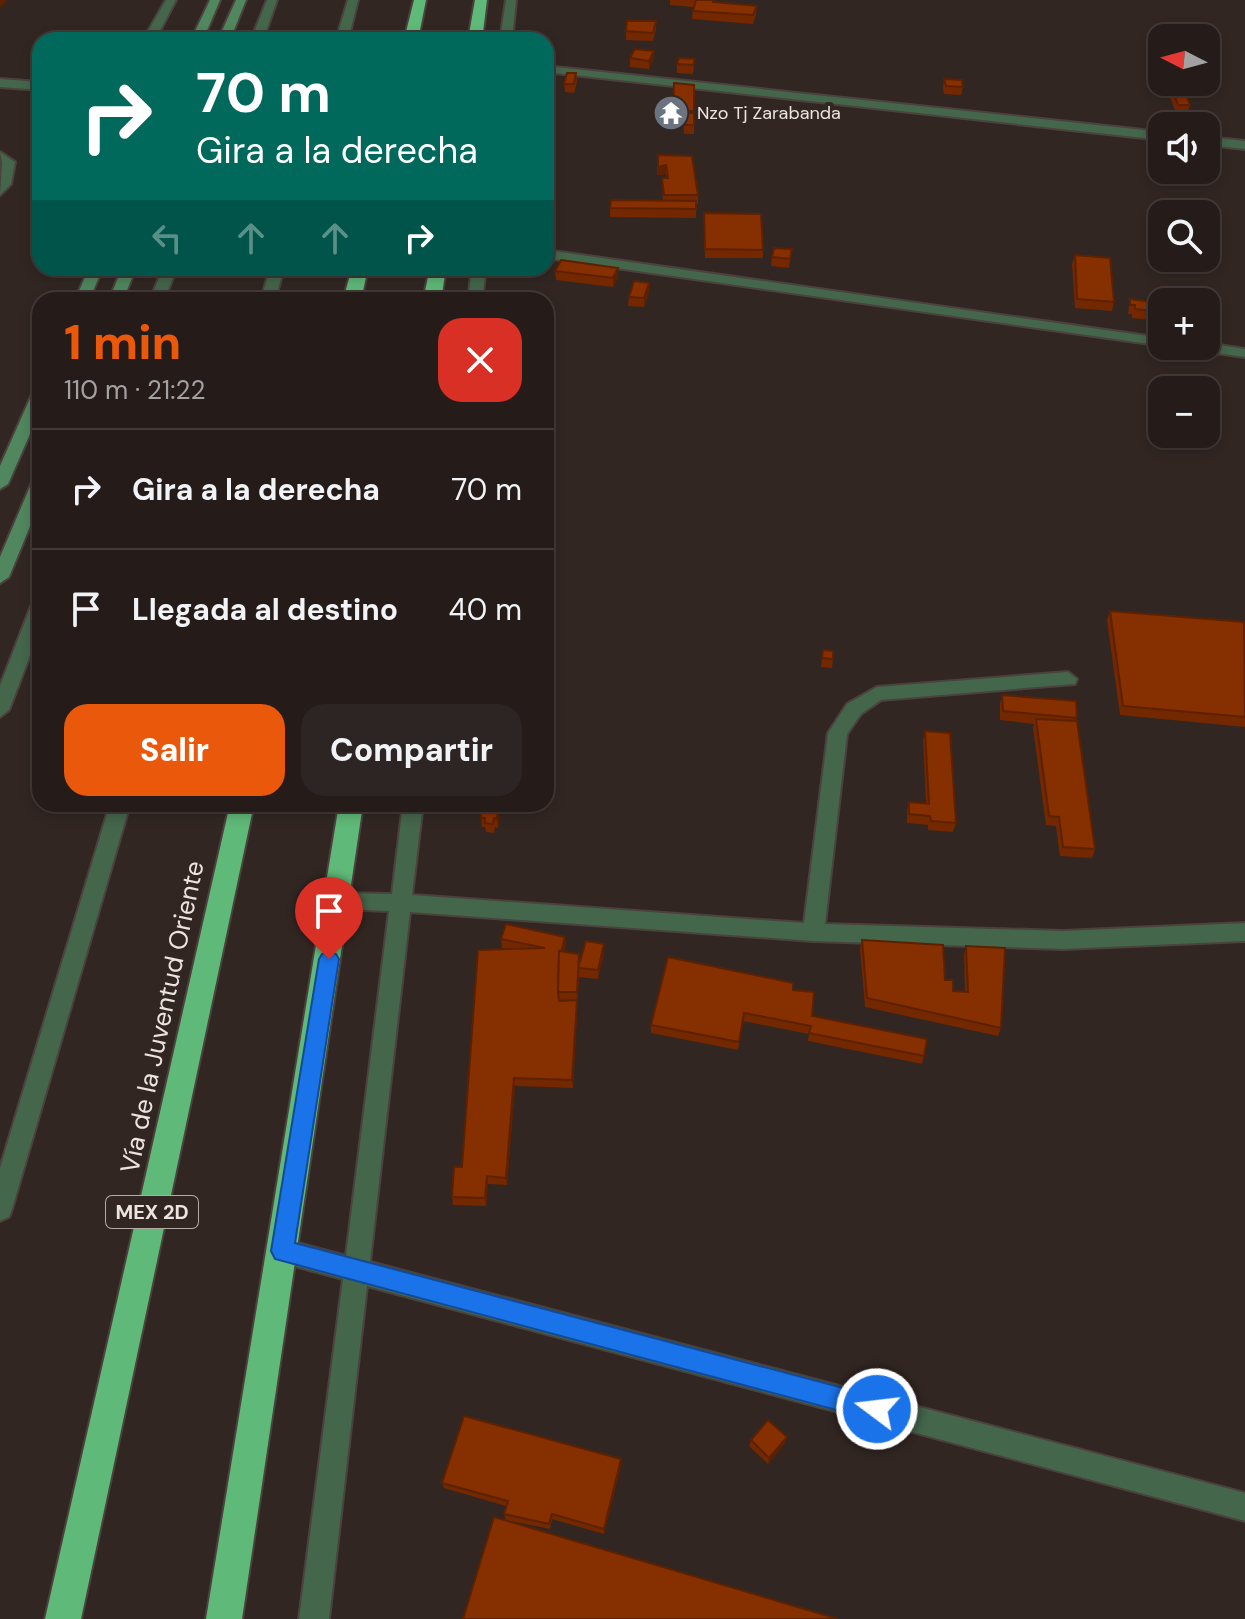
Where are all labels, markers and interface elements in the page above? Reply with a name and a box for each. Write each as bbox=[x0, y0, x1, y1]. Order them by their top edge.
north arrow bbox=[1148, 24, 1220, 96]
map controls bbox=[1148, 24, 1220, 448]
text: 70 m bbox=[196, 56, 331, 129]
icon: right bbox=[64, 64, 168, 168]
temple icon: Nzo Tj Zarabanda bbox=[652, 94, 690, 132]
place label: Nzo Tj Zarabanda bbox=[697, 101, 841, 125]
button: sound bbox=[1148, 112, 1220, 184]
text: Gira a la derecha bbox=[196, 127, 478, 174]
button: search bbox=[1148, 200, 1220, 272]
icon: left bbox=[145, 216, 189, 260]
icon: ahead bbox=[229, 216, 273, 260]
icon: ahead bbox=[313, 216, 357, 260]
icon: right bbox=[397, 216, 441, 260]
button: + bbox=[1148, 288, 1220, 360]
text: 1 min bbox=[64, 311, 181, 374]
button: close bbox=[438, 318, 522, 402]
text: 110 m · 21:22 bbox=[64, 373, 205, 407]
button: − bbox=[1148, 376, 1220, 448]
icon: right bbox=[64, 467, 108, 511]
text: Gira a la derecha bbox=[132, 470, 380, 509]
text: 70 m bbox=[451, 470, 522, 509]
icon: arrive bbox=[64, 587, 108, 631]
text: Llegada al destino bbox=[132, 590, 398, 629]
text: 40 m bbox=[449, 590, 522, 629]
button: Salir bbox=[64, 704, 285, 796]
button: Compartir bbox=[301, 704, 522, 796]
street label: Vía de la Juventud Oriente bbox=[112, 858, 212, 1176]
pin bbox=[295, 877, 363, 959]
icon: arrive bbox=[307, 889, 351, 933]
road number: MEX 2D bbox=[106, 1196, 198, 1228]
position arrow bbox=[835, 1367, 919, 1451]

